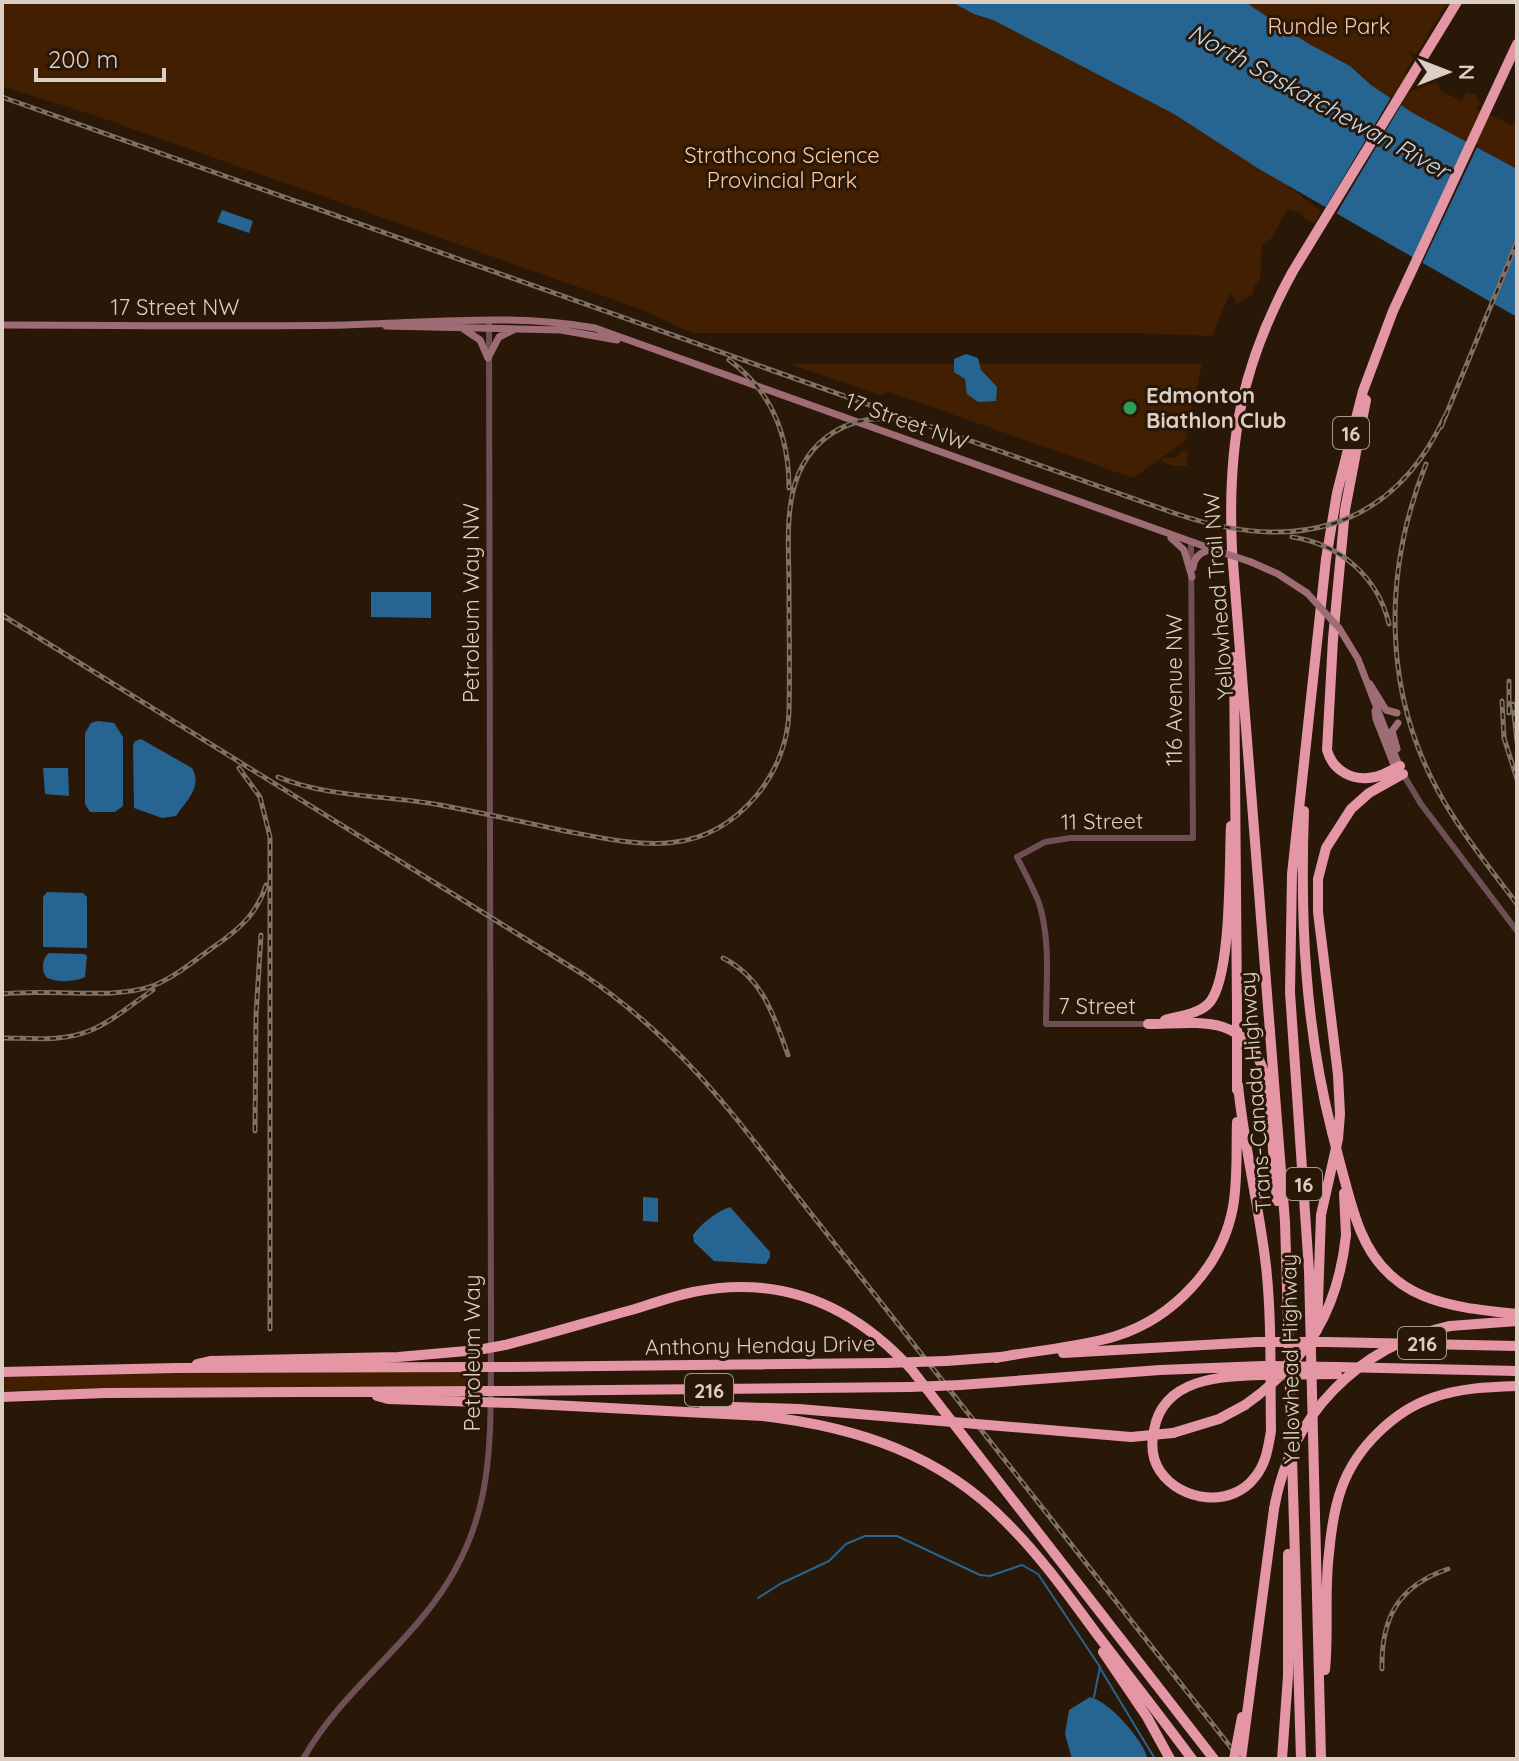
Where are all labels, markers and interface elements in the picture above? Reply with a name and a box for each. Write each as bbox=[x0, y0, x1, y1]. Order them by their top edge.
park label: Rundle Park bbox=[1268, 12, 1390, 40]
water label: North Saskatchewan River bbox=[1183, 17, 1457, 187]
scale bar bbox=[36, 32, 164, 82]
north arrow bbox=[1407, 32, 1487, 112]
text: 200 m bbox=[48, 44, 118, 74]
text: N bbox=[1453, 64, 1481, 80]
park label: Strathcona Science Provincial Park bbox=[684, 141, 880, 194]
street label: 17 Street NW bbox=[111, 293, 239, 321]
place label: Edmonton Biathlon Club bbox=[1146, 381, 1286, 434]
street label: 17 Street NW bbox=[842, 386, 972, 456]
marker: Edmonton Biathlon Club bbox=[1121, 399, 1139, 417]
road number: 16 bbox=[1333, 417, 1369, 449]
street label: Yellowhead Trail NW bbox=[1197, 491, 1239, 701]
street label: Petroleum Way NW bbox=[457, 503, 485, 703]
street label: 116 Avenue NW bbox=[1160, 614, 1188, 766]
street label: 11 Street bbox=[1061, 806, 1143, 836]
street label: Trans-Canada Highway bbox=[1233, 971, 1277, 1213]
street label: 7 Street bbox=[1058, 992, 1136, 1020]
road number: 16 bbox=[1286, 1168, 1322, 1200]
street label: Yellowhead Highway bbox=[1274, 1254, 1306, 1464]
street label: Petroleum Way bbox=[458, 1275, 486, 1431]
road number: 216 bbox=[1398, 1327, 1446, 1359]
street label: Anthony Henday Drive bbox=[645, 1329, 875, 1361]
road number: 216 bbox=[685, 1374, 733, 1406]

